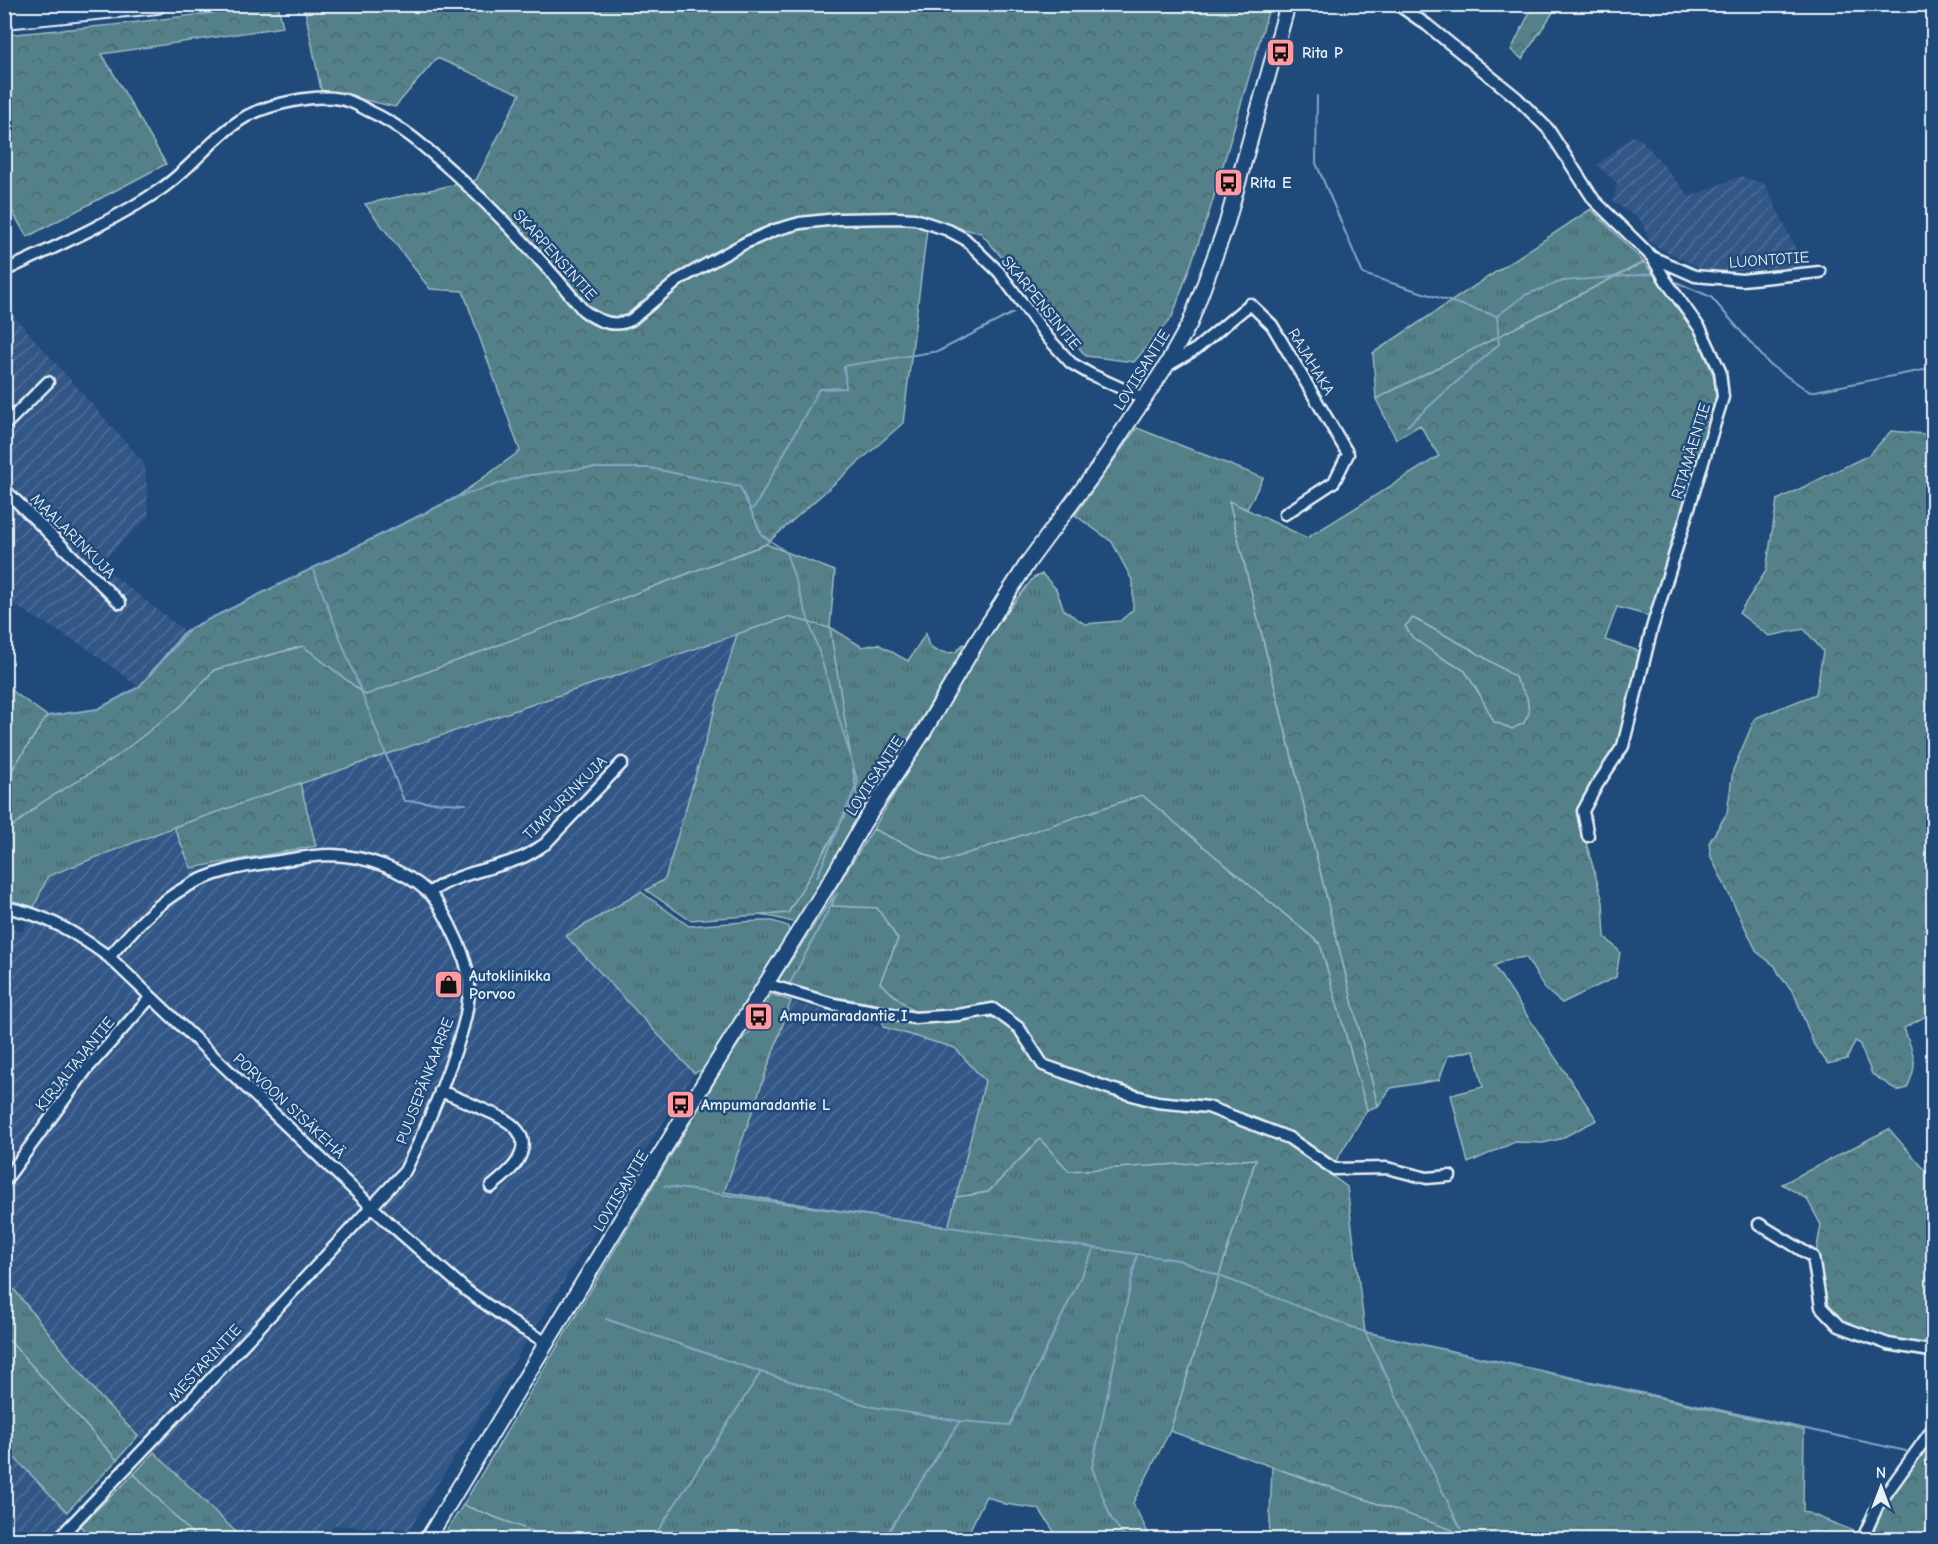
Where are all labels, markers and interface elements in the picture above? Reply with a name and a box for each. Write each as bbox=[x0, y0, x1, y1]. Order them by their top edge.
bus stop icon: Rita P bbox=[1265, 37, 1297, 69]
place label: Rita P bbox=[1302, 44, 1343, 62]
bus stop icon: Rita E bbox=[1213, 167, 1245, 199]
place label: Rita E bbox=[1250, 174, 1292, 192]
street label: SKARPENSINTIE bbox=[510, 206, 601, 304]
street label: LUONTOTIE bbox=[1728, 248, 1810, 272]
street label: SKARPENSINTIE bbox=[998, 252, 1085, 354]
street label: RAJAHAKA bbox=[1284, 325, 1338, 399]
street label: LOVIISANTIE bbox=[1110, 326, 1174, 414]
street label: RITAMÄENTIE bbox=[1668, 401, 1714, 501]
street label: MAALARINKUJA bbox=[27, 490, 119, 582]
street label: LOVIISANTIE bbox=[843, 732, 908, 819]
street label: TIMPURINKUJA bbox=[519, 752, 611, 844]
place label: Autoklinikka Porvoo bbox=[469, 967, 551, 1003]
shop icon: Autoklinikka Porvoo bbox=[432, 969, 464, 1001]
bus stop icon: Ampumaradantie I bbox=[743, 1000, 775, 1032]
place label: Ampumaradantie I bbox=[780, 1007, 908, 1025]
street label: KIRJALTAJANTIE bbox=[32, 1013, 119, 1115]
street label: PUUSEPÄNKAARRE bbox=[393, 1015, 458, 1147]
street label: PORVOON SISÄKEHÄ bbox=[230, 1050, 348, 1162]
bus stop icon: Ampumaradantie L bbox=[664, 1089, 696, 1121]
place label: Ampumaradantie L bbox=[701, 1096, 830, 1114]
street label: LOVIISANTIE bbox=[590, 1147, 652, 1235]
street label: MESTARINTIE bbox=[165, 1320, 245, 1405]
north arrow bbox=[1851, 1457, 1911, 1517]
text: N bbox=[1876, 1464, 1886, 1482]

